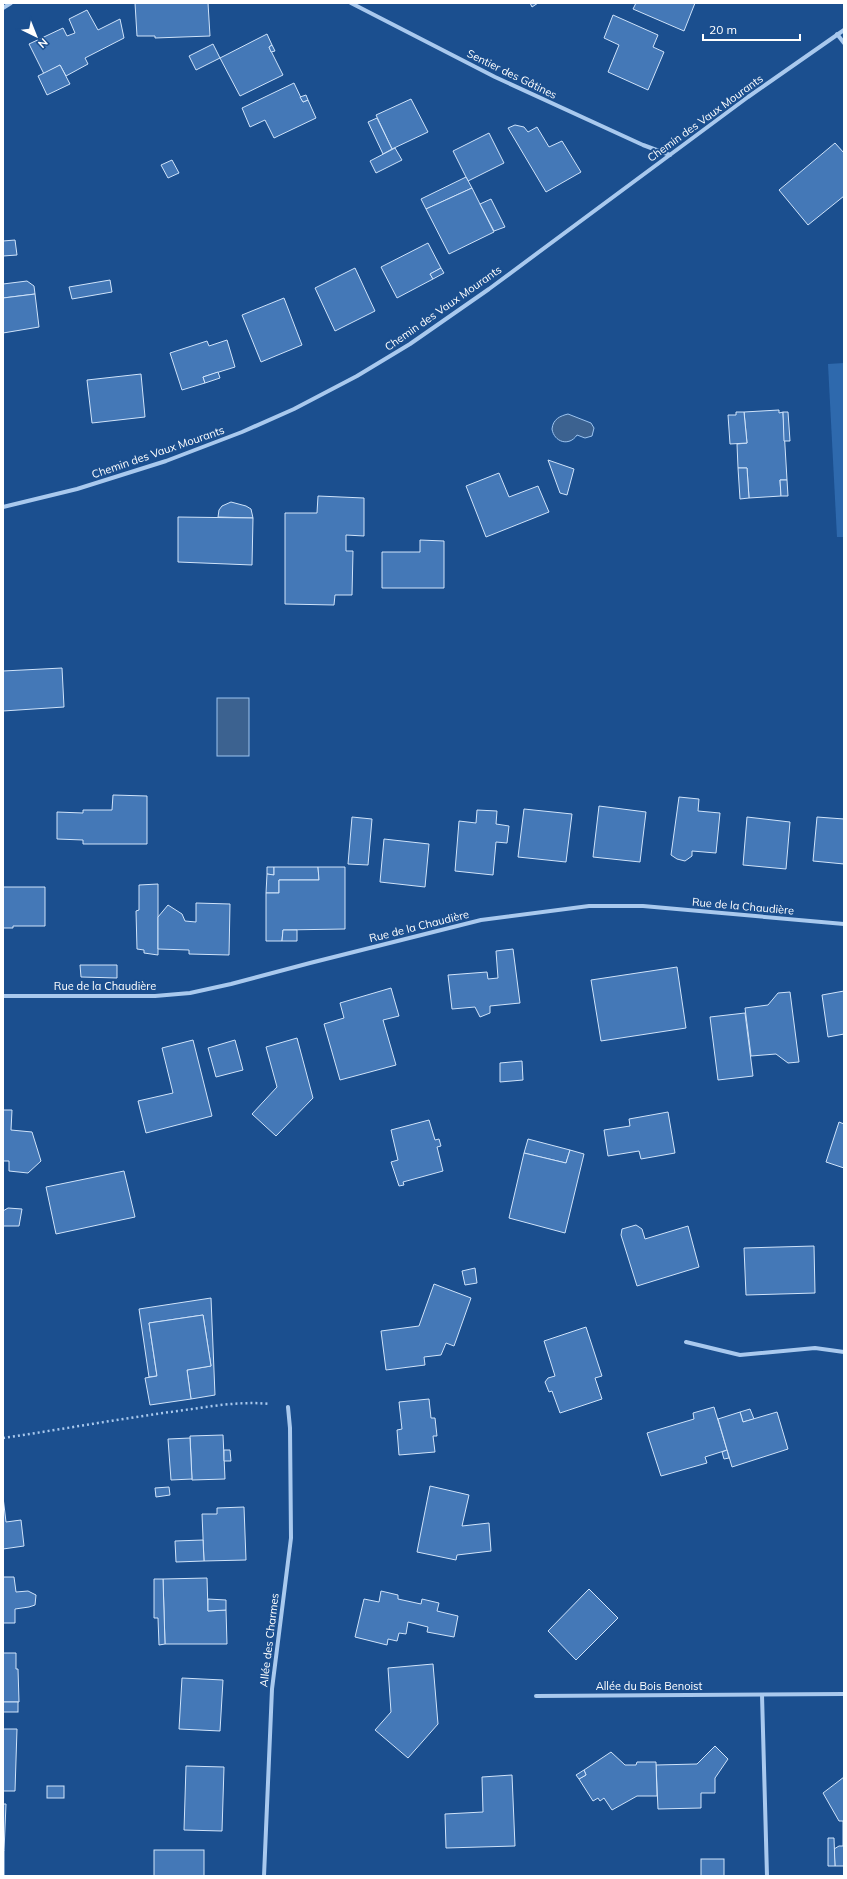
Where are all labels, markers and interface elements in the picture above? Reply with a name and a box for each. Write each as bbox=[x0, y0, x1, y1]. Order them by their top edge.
north arrow bbox=[16, 16, 56, 56]
scale bar bbox=[703, 16, 800, 42]
text: 20 m bbox=[709, 22, 737, 37]
text: N bbox=[35, 35, 51, 51]
street label: Sentier des Gâtines bbox=[465, 46, 559, 102]
street label: Chemin des Vaux Mourants bbox=[644, 71, 766, 165]
street label: Chemin des Vaux Mourants bbox=[382, 262, 504, 354]
street label: Chemin des Vaux Mourants bbox=[90, 423, 226, 481]
street label: Rue de la Chaudière bbox=[691, 895, 795, 917]
street label: Rue de la Chaudière bbox=[368, 907, 470, 945]
street label: Rue de la Chaudière bbox=[54, 979, 156, 993]
street label: Allée des Charmes bbox=[256, 1592, 282, 1688]
street label: Allée du Bois Benoist bbox=[596, 1679, 703, 1693]

